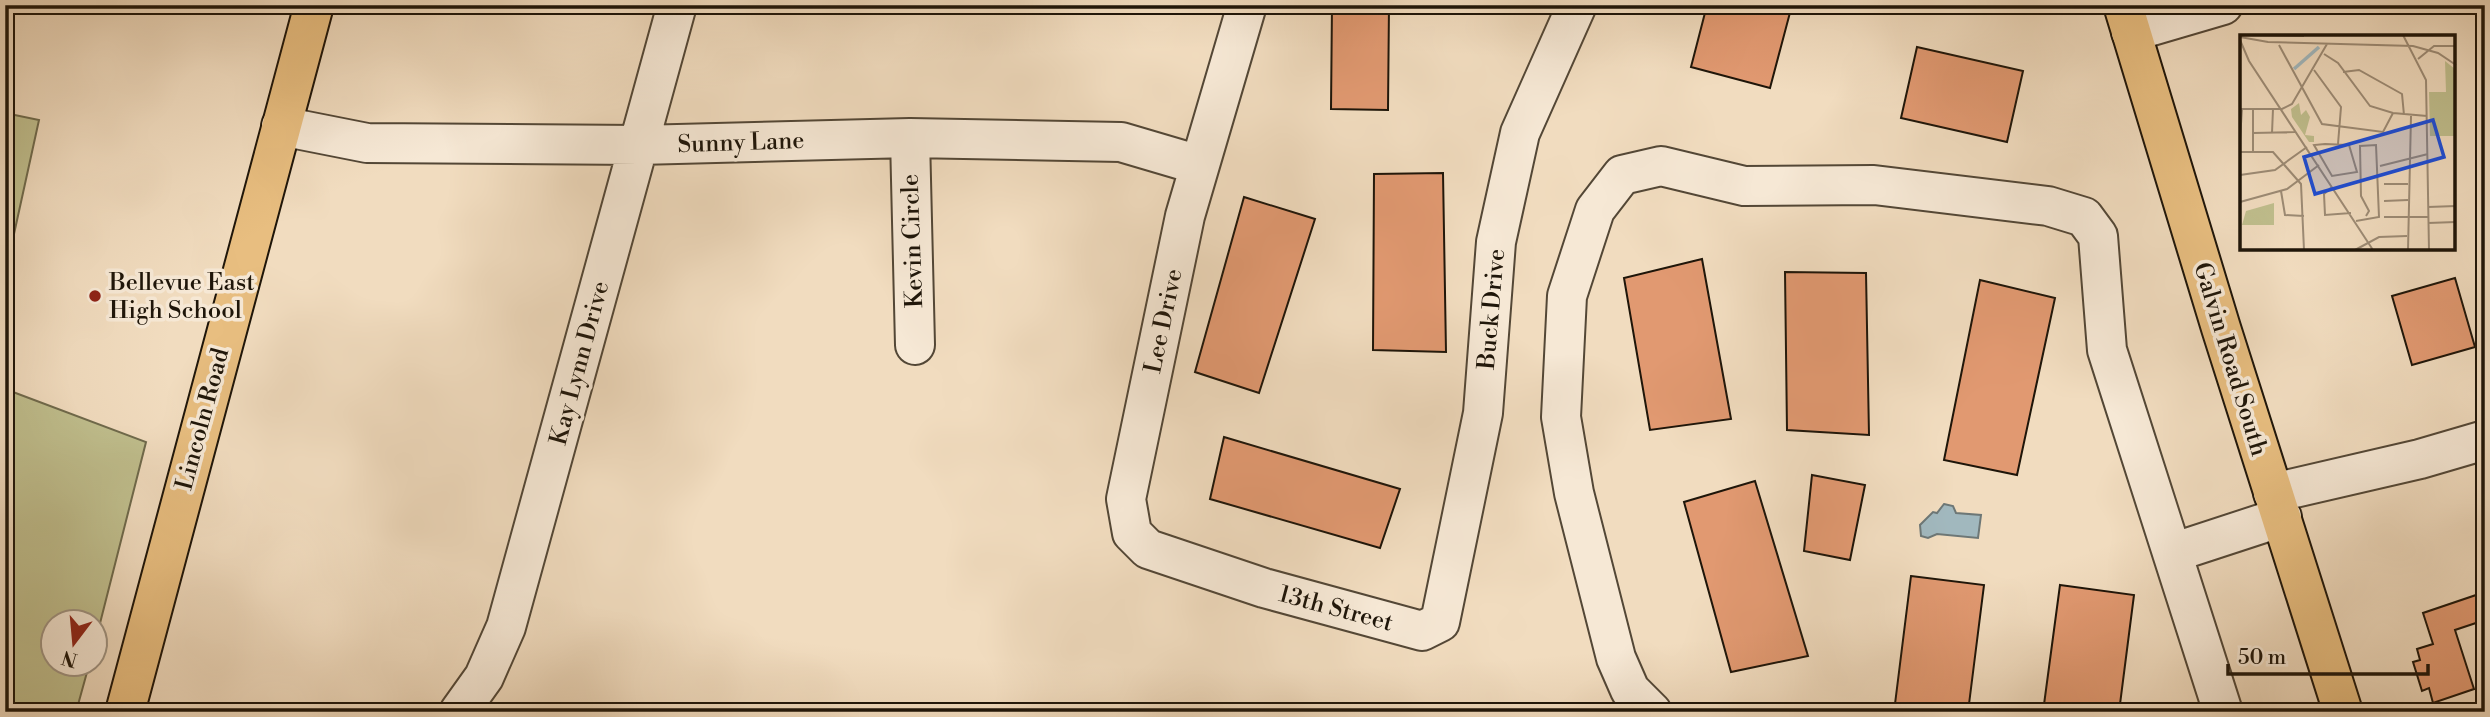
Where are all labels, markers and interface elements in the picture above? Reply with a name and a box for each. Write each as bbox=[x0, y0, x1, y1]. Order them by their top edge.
inset map bbox=[2240, 35, 2455, 250]
street label: Sunny Lane bbox=[677, 126, 805, 160]
street label: Kevin Circle bbox=[896, 173, 930, 309]
street label: Buck Drive bbox=[1472, 247, 1512, 372]
street label: Galvin Road South bbox=[2186, 259, 2274, 460]
street label: Lee Drive bbox=[1138, 266, 1190, 376]
place label: Bellevue East High School bbox=[108, 268, 255, 326]
street label: Kay Lynn Drive bbox=[544, 278, 616, 449]
marker: Bellevue East High School bbox=[87, 288, 103, 304]
street label: Lincoln Road bbox=[170, 345, 236, 494]
street label: 13th Street bbox=[1275, 579, 1397, 639]
north arrow bbox=[38, 608, 108, 678]
scale bar bbox=[2228, 633, 2427, 677]
text: N bbox=[59, 645, 80, 672]
text: 50 m bbox=[2238, 645, 2286, 671]

